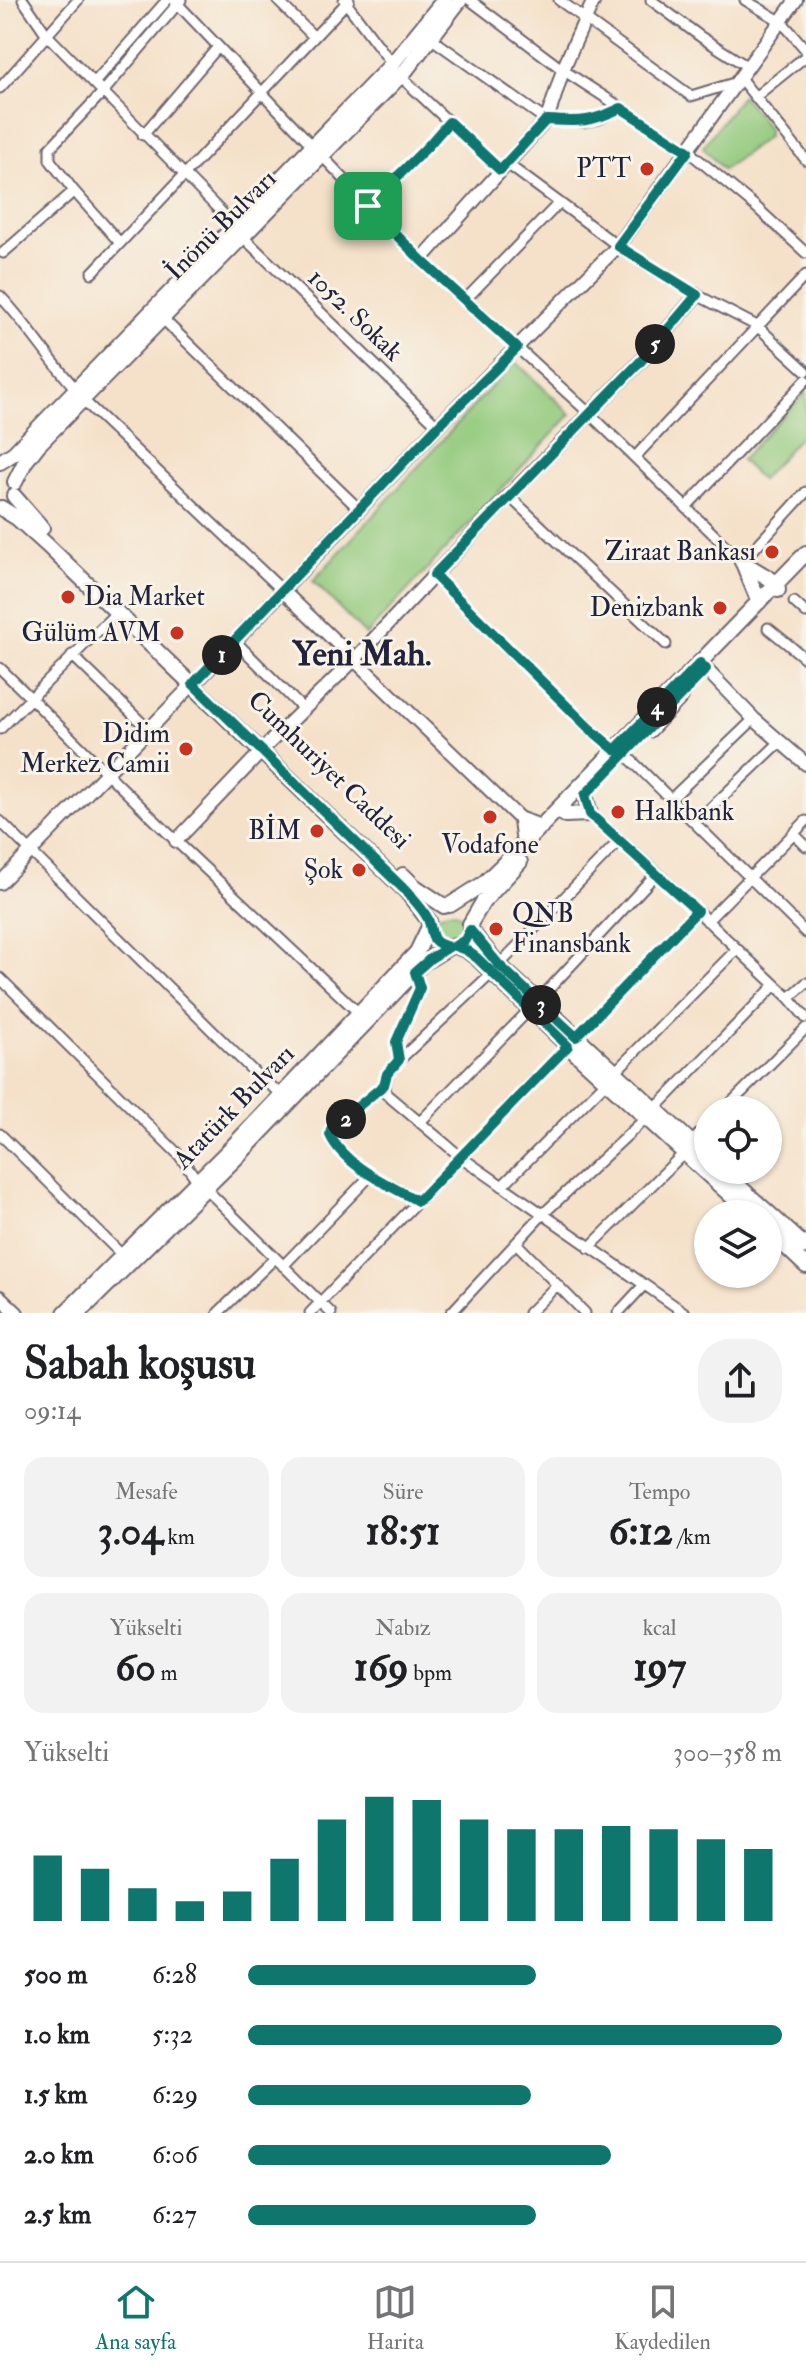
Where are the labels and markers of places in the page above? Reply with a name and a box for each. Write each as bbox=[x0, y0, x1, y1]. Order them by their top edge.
place label: PTT bbox=[576, 153, 631, 185]
marker: PTT bbox=[638, 160, 656, 178]
pin bbox=[334, 172, 402, 240]
pin: 5 bbox=[635, 324, 675, 364]
place label: Ziraat Bankası bbox=[605, 536, 756, 568]
marker: Ziraat Bankası bbox=[763, 543, 781, 561]
place label: Dia Market bbox=[84, 581, 205, 613]
marker: Dia Market bbox=[59, 588, 77, 606]
place label: Denizbank bbox=[590, 592, 705, 624]
marker: Denizbank bbox=[711, 599, 729, 617]
place label: Gülüm AVM bbox=[22, 617, 161, 649]
marker: Gülüm AVM bbox=[168, 624, 186, 642]
pin: 1 bbox=[202, 635, 242, 675]
pin: 4 bbox=[637, 687, 677, 727]
place label: Didim Merkez Camii bbox=[20, 718, 170, 780]
marker: Didim Merkez Camii bbox=[177, 740, 195, 758]
place label: Halkbank bbox=[634, 796, 735, 828]
marker: Halkbank bbox=[609, 803, 627, 821]
marker: Vodafone bbox=[481, 808, 499, 826]
place label: BİM bbox=[248, 813, 301, 847]
marker: BİM bbox=[308, 822, 326, 840]
place label: Vodafone bbox=[441, 829, 539, 861]
place label: Şok bbox=[304, 854, 344, 886]
marker: Şok bbox=[350, 861, 368, 879]
place label: QNB Finansbank bbox=[512, 898, 632, 960]
marker: QNB Finansbank bbox=[487, 920, 505, 938]
pin: 3 bbox=[521, 985, 561, 1025]
pin: 2 bbox=[326, 1099, 366, 1139]

